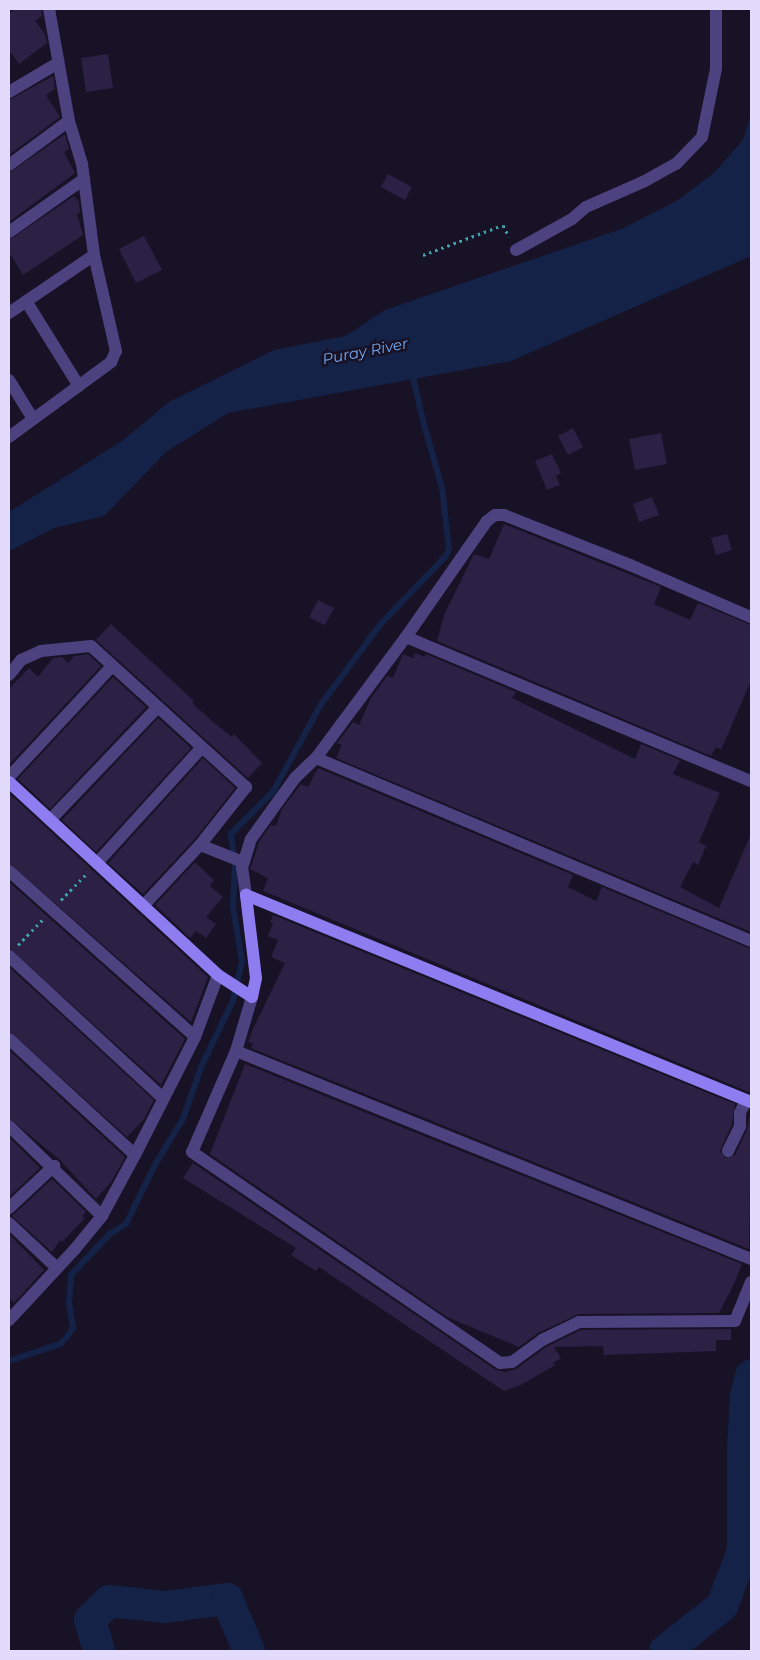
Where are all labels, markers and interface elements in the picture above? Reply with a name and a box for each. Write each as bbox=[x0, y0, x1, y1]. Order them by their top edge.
water label: Puray River bbox=[321, 334, 409, 368]

